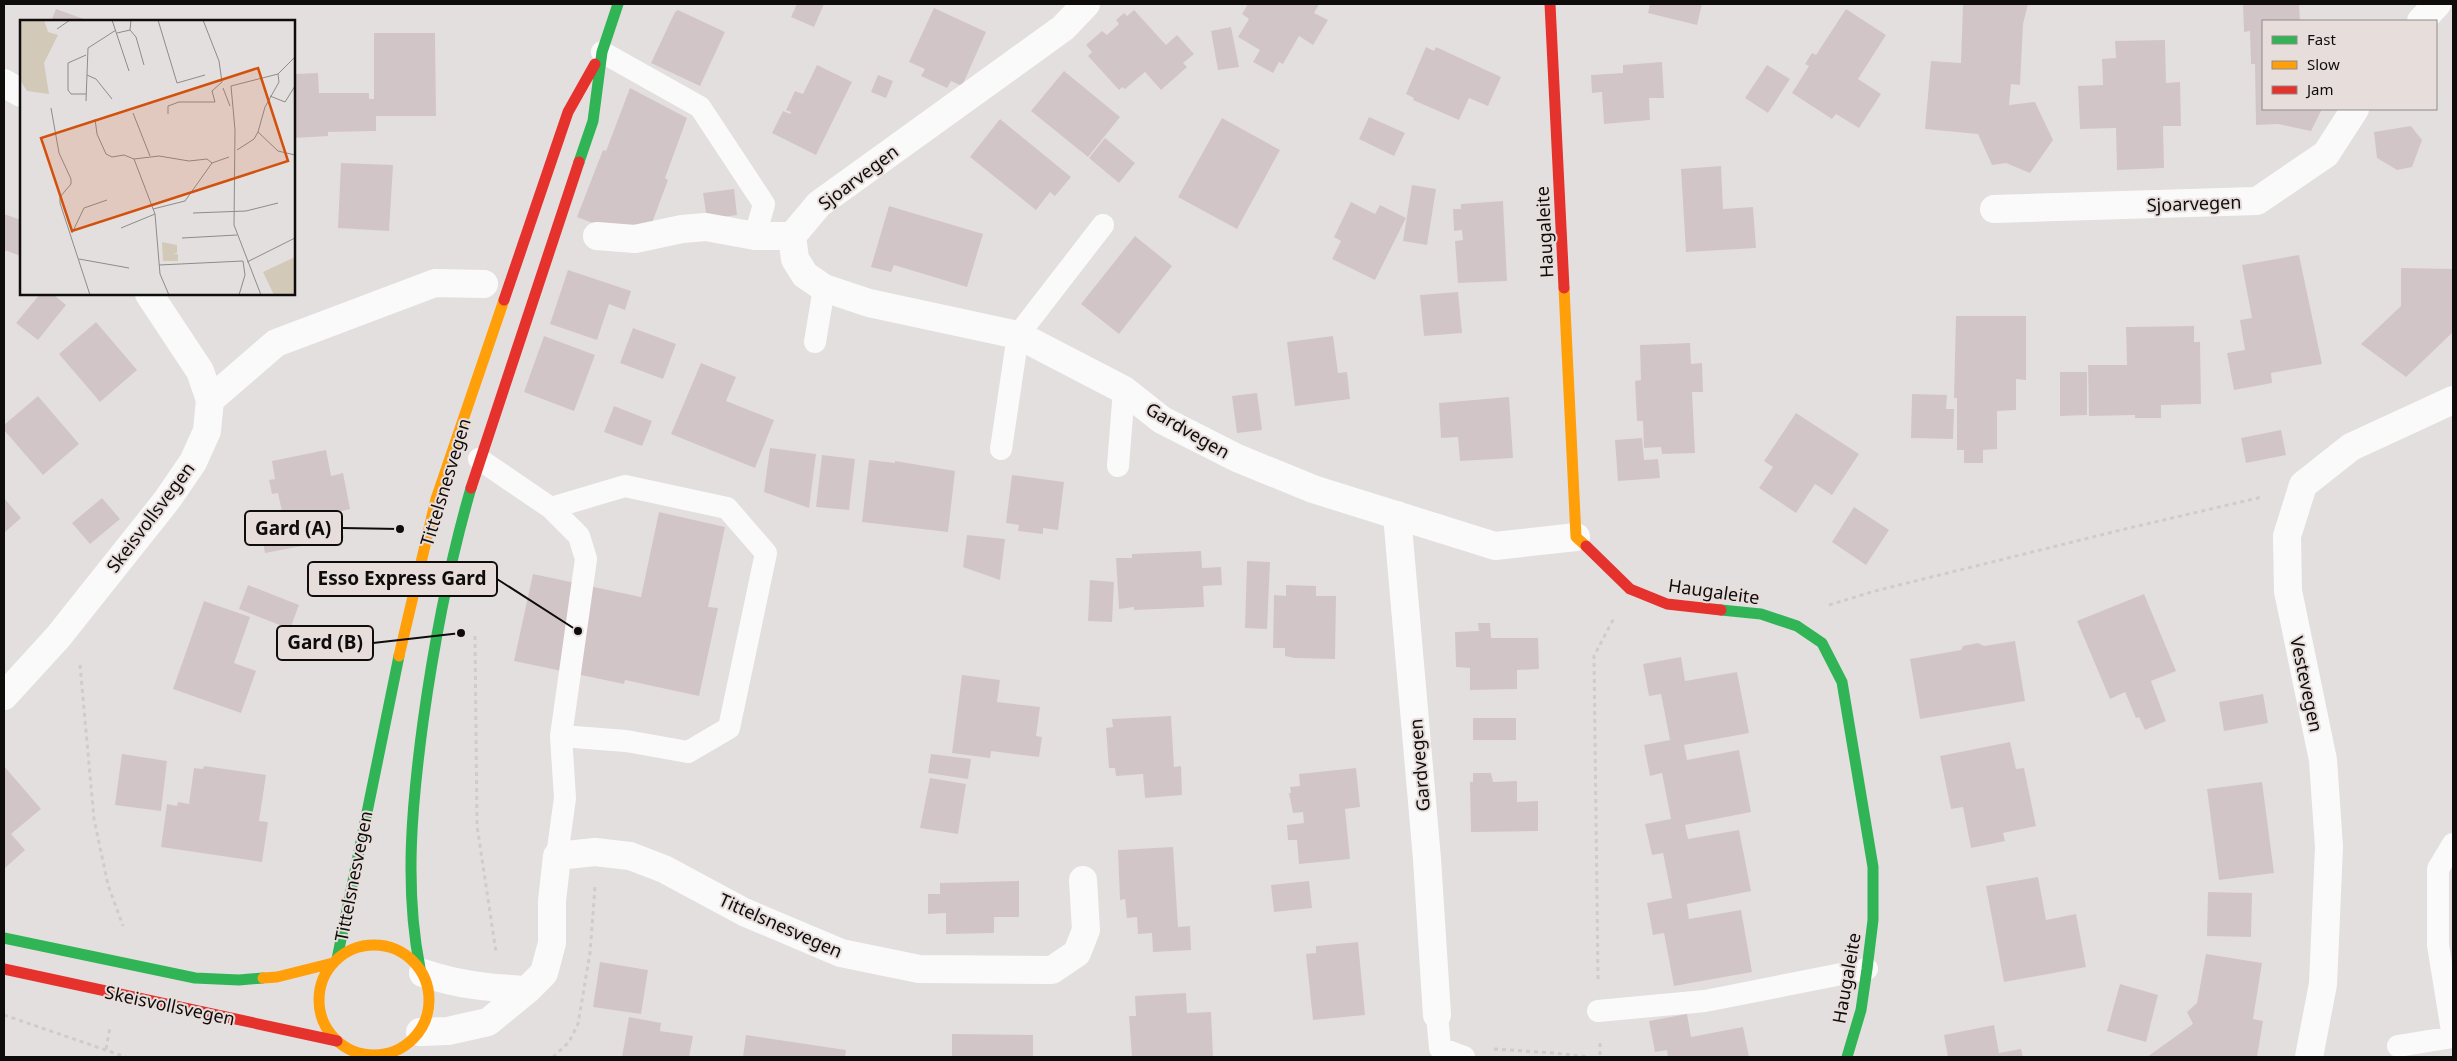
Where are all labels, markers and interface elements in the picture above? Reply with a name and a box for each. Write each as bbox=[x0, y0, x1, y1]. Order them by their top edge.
inset map bbox=[20, 20, 295, 295]
legend bbox=[2262, 20, 2437, 110]
text: Fast bbox=[2307, 29, 2336, 49]
text: Slow bbox=[2307, 54, 2340, 74]
text: Jam bbox=[2305, 79, 2334, 99]
street label: Sjoarvegen bbox=[813, 139, 903, 215]
street label: Haugaleite bbox=[1530, 186, 1558, 278]
street label: Sjoarvegen bbox=[2146, 189, 2242, 217]
street label: Gardvegen bbox=[1142, 396, 1234, 464]
street label: Tittelsnesvegen bbox=[414, 415, 476, 549]
street label: Skeisvollsvegen bbox=[101, 457, 199, 577]
callout: Gard (A) bbox=[245, 511, 342, 545]
text: Gard (A) bbox=[255, 515, 331, 541]
callout: Esso Express Gard bbox=[308, 562, 497, 596]
text: Esso Express Gard bbox=[318, 565, 486, 591]
street label: Haugaleite bbox=[1667, 573, 1761, 609]
callout: Gard (B) bbox=[277, 626, 373, 660]
text: Gard (B) bbox=[287, 629, 363, 655]
street label: Vestevegen bbox=[2285, 634, 2329, 734]
street label: Gardvegen bbox=[1403, 718, 1435, 812]
street label: Tittelsnesvegen bbox=[329, 809, 377, 943]
street label: Tittelsnesvegen bbox=[716, 887, 846, 963]
street label: Haugaleite bbox=[1826, 931, 1866, 1025]
street label: Skeisvollsvegen bbox=[103, 979, 237, 1031]

